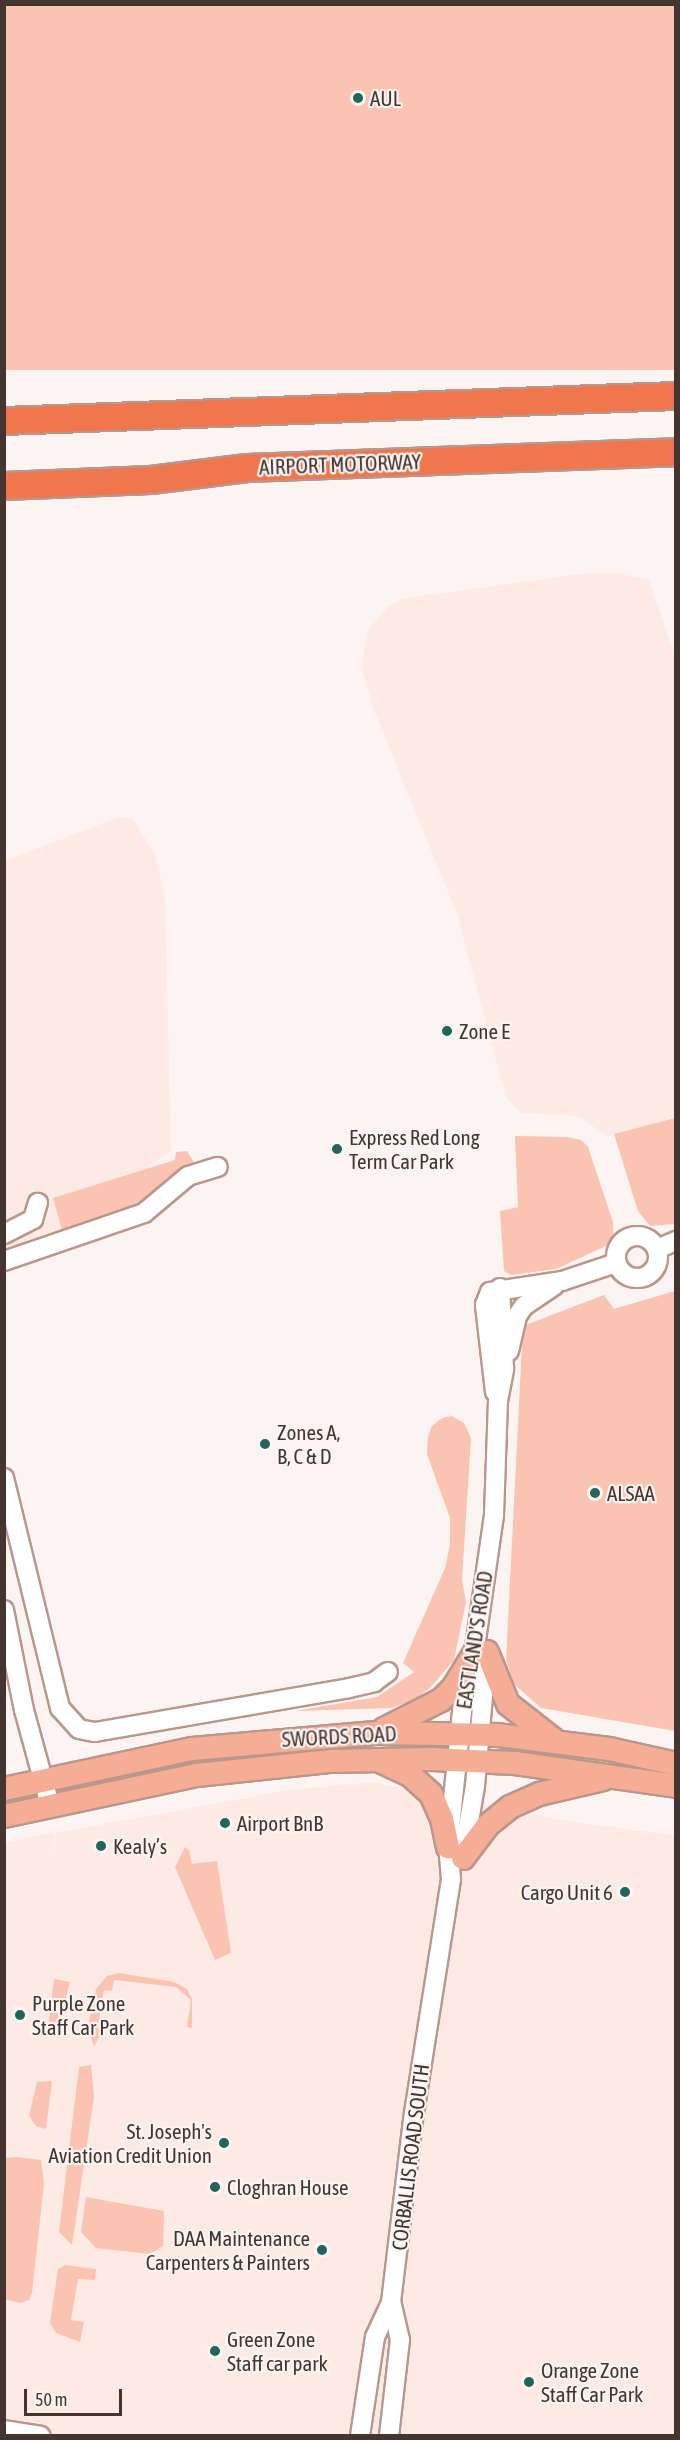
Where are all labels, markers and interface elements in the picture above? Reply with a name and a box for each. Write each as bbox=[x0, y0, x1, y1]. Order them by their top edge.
place label: AUL bbox=[370, 85, 401, 111]
marker: AUL bbox=[351, 91, 365, 105]
street label: AIRPORT MOTORWAY bbox=[259, 449, 421, 479]
place label: Zone E bbox=[459, 1018, 510, 1044]
marker: Zone E bbox=[440, 1024, 454, 1038]
place label: Express Red Long Term Car Park bbox=[349, 1124, 480, 1174]
marker: Express Red Long Term Car Park bbox=[330, 1142, 344, 1156]
place label: Zones A, B, C & D bbox=[277, 1419, 340, 1469]
marker: Zones A, B, C & D bbox=[258, 1437, 272, 1451]
place label: ALSAA bbox=[607, 1480, 655, 1506]
marker: ALSAA bbox=[588, 1486, 602, 1500]
street label: EASTLAND'S ROAD bbox=[451, 1569, 497, 1711]
street label: SWORDS ROAD bbox=[281, 1720, 397, 1752]
place label: Airport BnB bbox=[237, 1810, 323, 1836]
marker: Airport BnB bbox=[218, 1816, 232, 1830]
place label: Kealy’s bbox=[113, 1833, 167, 1859]
marker: Kealy’s bbox=[94, 1839, 108, 1853]
place label: Cargo Unit 6 bbox=[521, 1879, 613, 1905]
marker: Cargo Unit 6 bbox=[618, 1885, 632, 1899]
place label: Purple Zone Staff Car Park bbox=[32, 1990, 134, 2040]
marker: Purple Zone Staff Car Park bbox=[13, 2008, 27, 2022]
street label: CORBALLIS ROAD SOUTH bbox=[386, 2062, 434, 2252]
place label: St. Joseph's Aviation Credit Union bbox=[48, 2118, 212, 2168]
marker: St. Joseph's Aviation Credit Union bbox=[217, 2136, 231, 2150]
place label: Cloghran House bbox=[227, 2174, 349, 2200]
marker: Cloghran House bbox=[208, 2180, 222, 2194]
place label: DAA Maintenance Carpenters & Painters bbox=[146, 2225, 310, 2275]
marker: DAA Maintenance Carpenters & Painters bbox=[315, 2243, 329, 2257]
place label: Green Zone Staff car park bbox=[227, 2326, 328, 2376]
marker: Green Zone Staff car park bbox=[208, 2344, 222, 2358]
place label: Orange Zone Staff Car Park bbox=[541, 2357, 643, 2407]
marker: Orange Zone Staff Car Park bbox=[522, 2375, 536, 2389]
scale bar bbox=[27, 2377, 124, 2415]
text: 50 m bbox=[35, 2389, 67, 2410]

